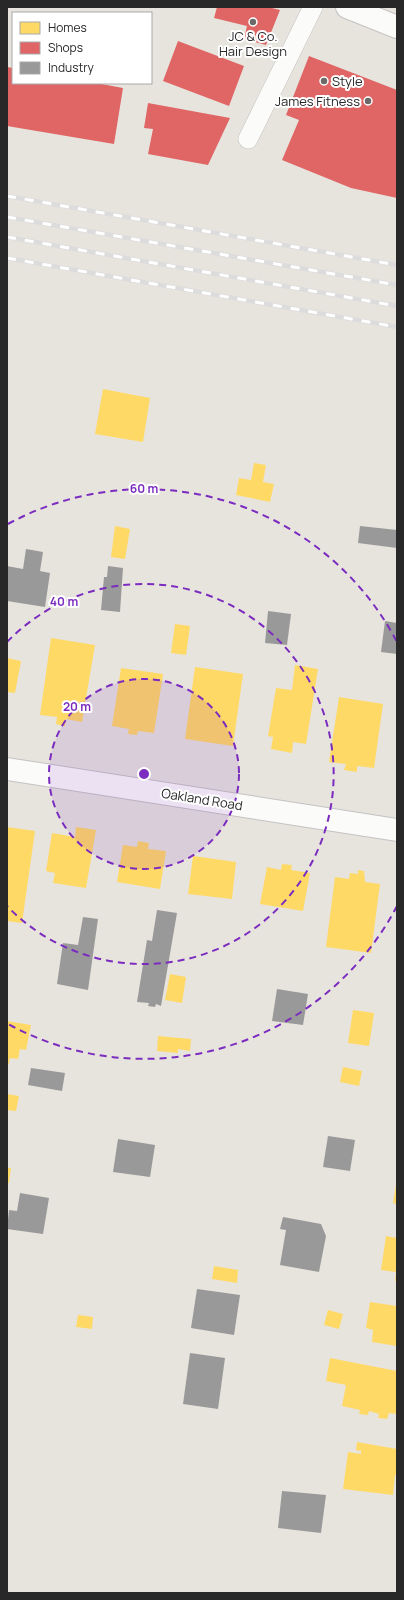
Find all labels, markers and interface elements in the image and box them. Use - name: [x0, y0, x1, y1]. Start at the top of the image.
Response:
- legend: [12, 12, 152, 84]
- marker: JC & Co. Hair Design: [248, 17, 258, 27]
- text: Homes: [48, 19, 87, 36]
- place label: JC & Co. Hair Design: [219, 27, 287, 60]
- text: Shops: [48, 39, 83, 56]
- text: Industry: [48, 59, 94, 76]
- place label: Style: [332, 72, 363, 90]
- marker: Style: [319, 76, 329, 86]
- place label: James Fitness: [275, 92, 360, 110]
- marker: James Fitness: [363, 96, 373, 106]
- text: 60 m: [130, 480, 158, 497]
- text: 40 m: [50, 593, 78, 610]
- text: 20 m: [63, 698, 91, 715]
- centre of rings: [137, 767, 151, 781]
- street label: Oakland Road: [160, 784, 244, 814]

